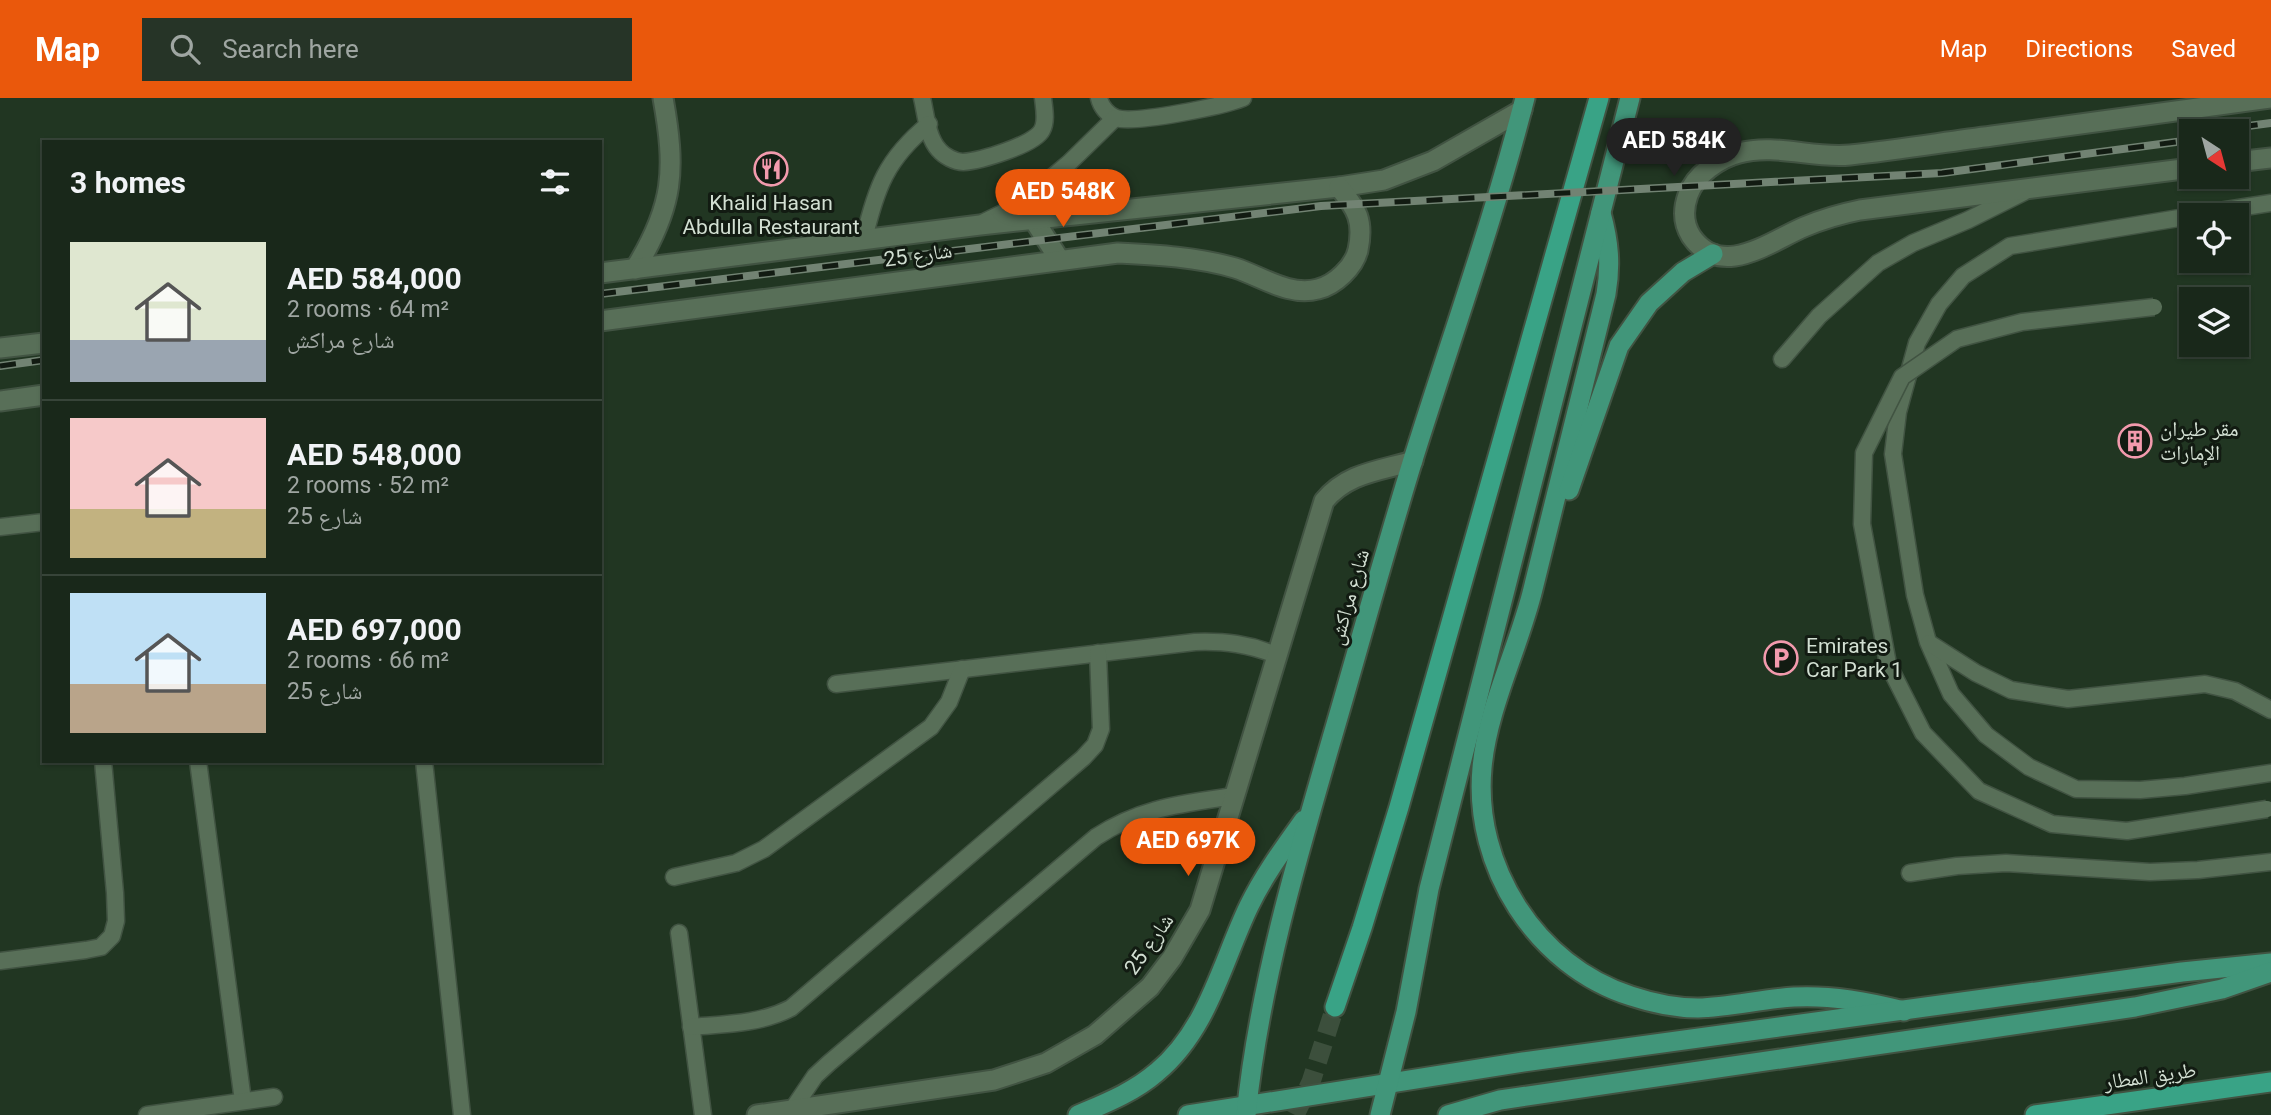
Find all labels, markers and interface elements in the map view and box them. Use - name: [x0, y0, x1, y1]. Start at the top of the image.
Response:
- search box: [142, 18, 632, 81]
- text: Map: [35, 30, 100, 69]
- icon: search: [166, 30, 204, 68]
- text: Search here: [222, 34, 359, 64]
- text: Map: [1940, 35, 1987, 63]
- text: Directions: [2025, 35, 2133, 63]
- text: Saved: [2171, 35, 2236, 63]
- pin: AED 584K: [1602, 118, 1746, 178]
- north arrow: [2179, 119, 2249, 189]
- map controls: [2179, 119, 2249, 357]
- text: AED 584K: [1622, 127, 1726, 154]
- restaurant icon: Khalid Hasan Abdulla Restaurant: [752, 150, 790, 188]
- icon: filters: [536, 163, 574, 201]
- text: 3 homes: [70, 165, 186, 200]
- pin: AED 548K: [991, 170, 1135, 229]
- text: AED 548K: [1011, 178, 1115, 205]
- place label: Khalid Hasan Abdulla Restaurant: [682, 191, 860, 239]
- button: locate: [2179, 203, 2249, 273]
- street label: شارع 25: [882, 238, 954, 273]
- text: AED 584,000: [287, 261, 462, 296]
- icon: home: [126, 270, 210, 354]
- button: layers: [2179, 287, 2249, 357]
- text: 2 rooms · 64 m²: [287, 296, 449, 323]
- text: شارع مراكش: [287, 327, 395, 354]
- place label: مقر طيران الإمارات: [2160, 417, 2239, 466]
- building icon: مقر طيران الإمارات: [2116, 422, 2154, 460]
- text: AED 548,000: [287, 437, 462, 472]
- icon: home: [126, 446, 210, 530]
- text: 2 rooms · 52 m²: [287, 472, 449, 499]
- text: شارع 25: [287, 503, 362, 530]
- street label: شارع مراكش: [1324, 546, 1375, 648]
- text: AED 697,000: [287, 612, 462, 647]
- icon: home: [126, 621, 210, 705]
- place label: Emirates Car Park 1: [1806, 634, 1903, 682]
- parking icon: Emirates Car Park 1: [1762, 639, 1800, 677]
- text: 2 rooms · 66 m²: [287, 647, 449, 674]
- text: شارع 25: [287, 678, 362, 705]
- pin: AED 697K: [1116, 818, 1260, 878]
- text: AED 697K: [1136, 827, 1240, 854]
- street label: شارع 25: [1119, 909, 1179, 980]
- street label: طريق المطار: [2101, 1058, 2198, 1095]

